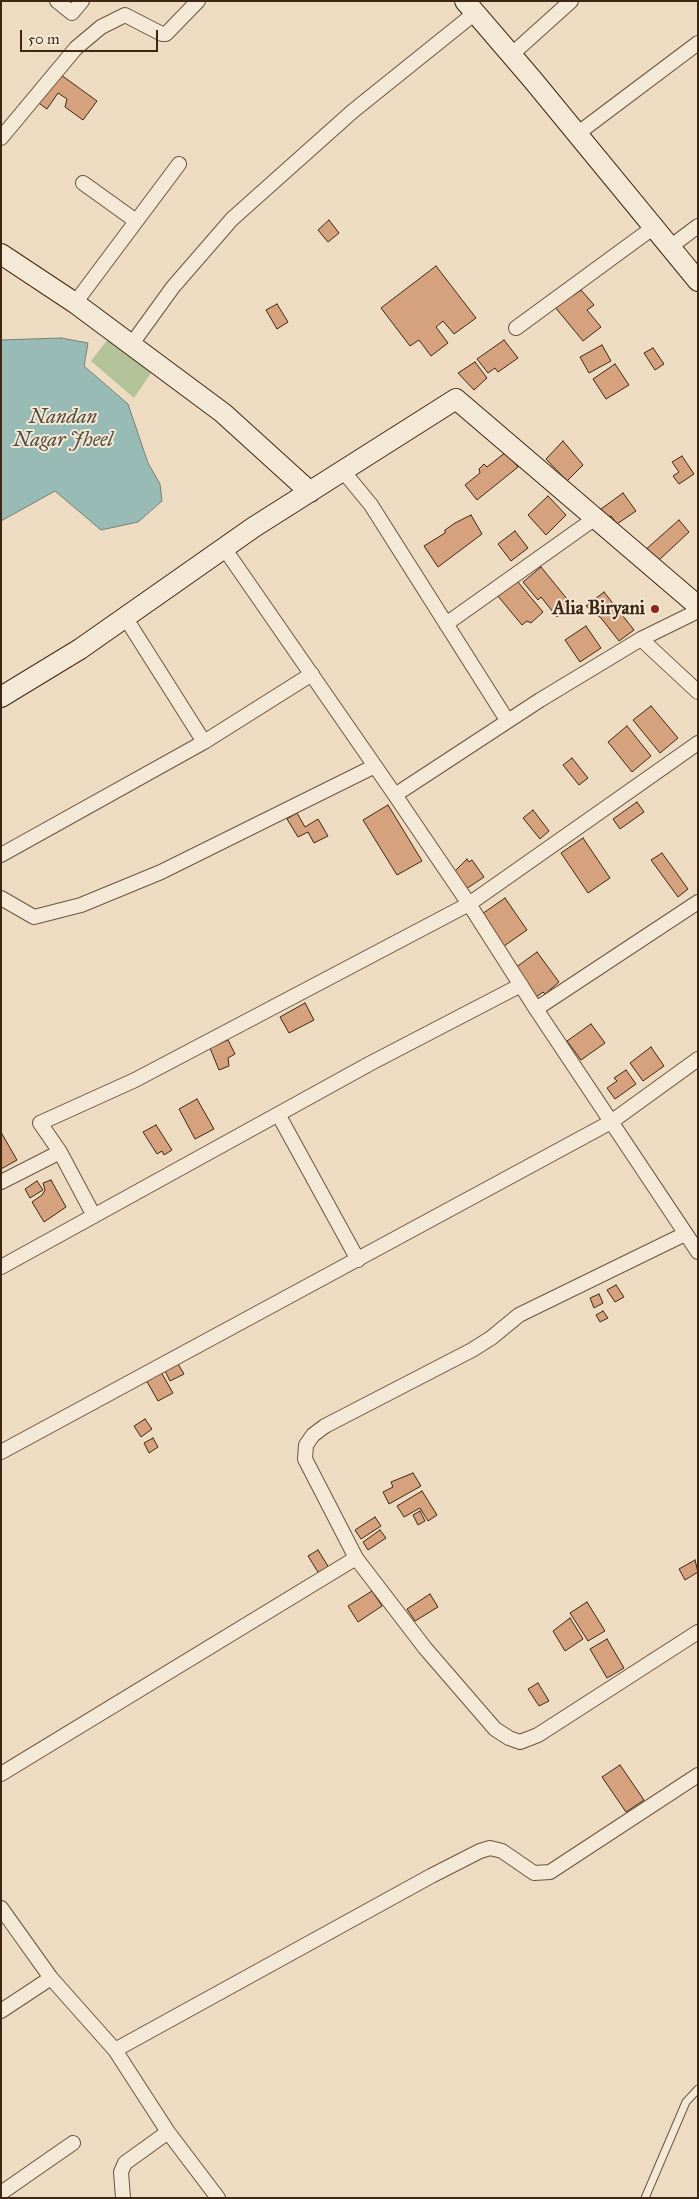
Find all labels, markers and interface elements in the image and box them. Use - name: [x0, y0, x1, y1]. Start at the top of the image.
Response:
- scale bar: [22, 20, 160, 52]
- text: 50 m: [28, 30, 60, 48]
- water label: Nandan Nagar Jheel: [13, 406, 113, 453]
- place label: Alia Biryani: [553, 598, 645, 620]
- marker: Alia Biryani: [649, 603, 661, 615]

